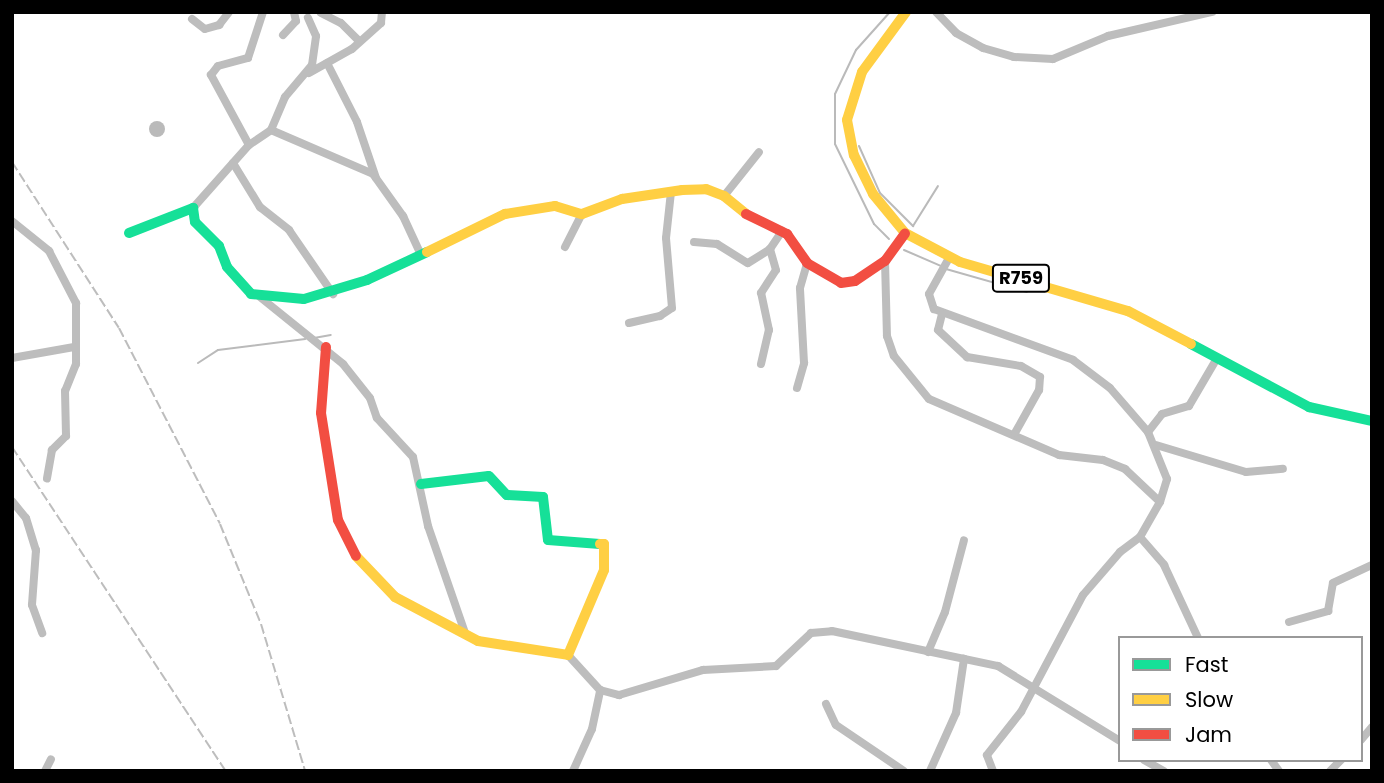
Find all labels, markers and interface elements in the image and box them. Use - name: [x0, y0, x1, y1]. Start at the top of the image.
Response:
- road number: R759: [991, 264, 1051, 292]
- legend: [1118, 636, 1363, 762]
- text: Fast: [1185, 650, 1228, 679]
- text: Slow: [1185, 685, 1233, 714]
- text: Jam: [1185, 720, 1232, 749]

